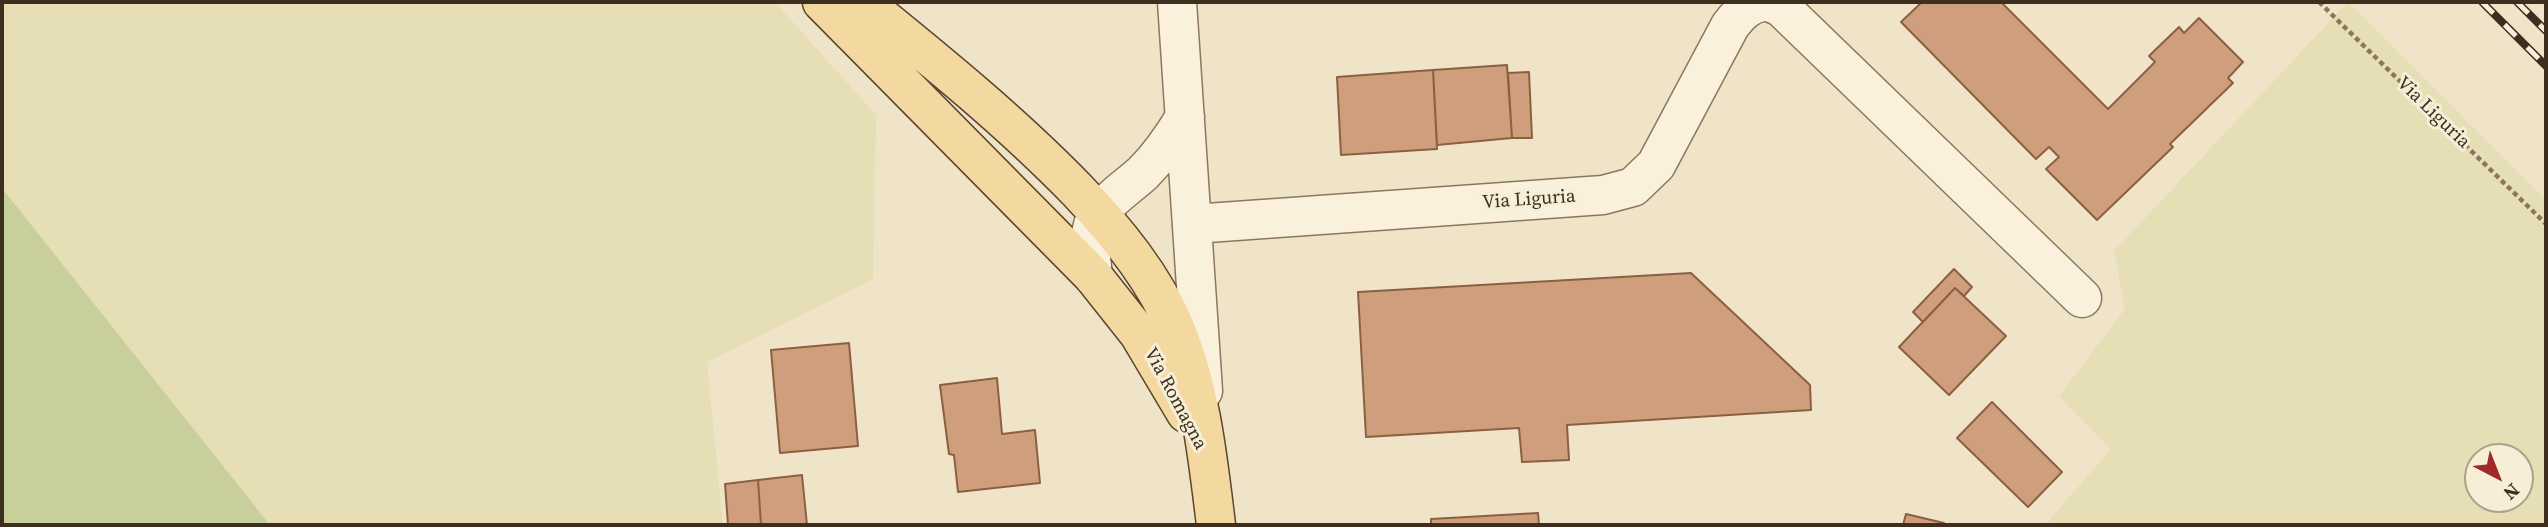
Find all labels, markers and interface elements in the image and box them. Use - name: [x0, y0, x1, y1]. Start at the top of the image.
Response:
- street label: Via Liguria: [2392, 72, 2474, 154]
- street label: Via Liguria: [1482, 185, 1576, 215]
- street label: Via Romagna: [1139, 344, 1211, 454]
- north arrow: [2464, 443, 2534, 513]
- text: N: [2498, 478, 2526, 506]

